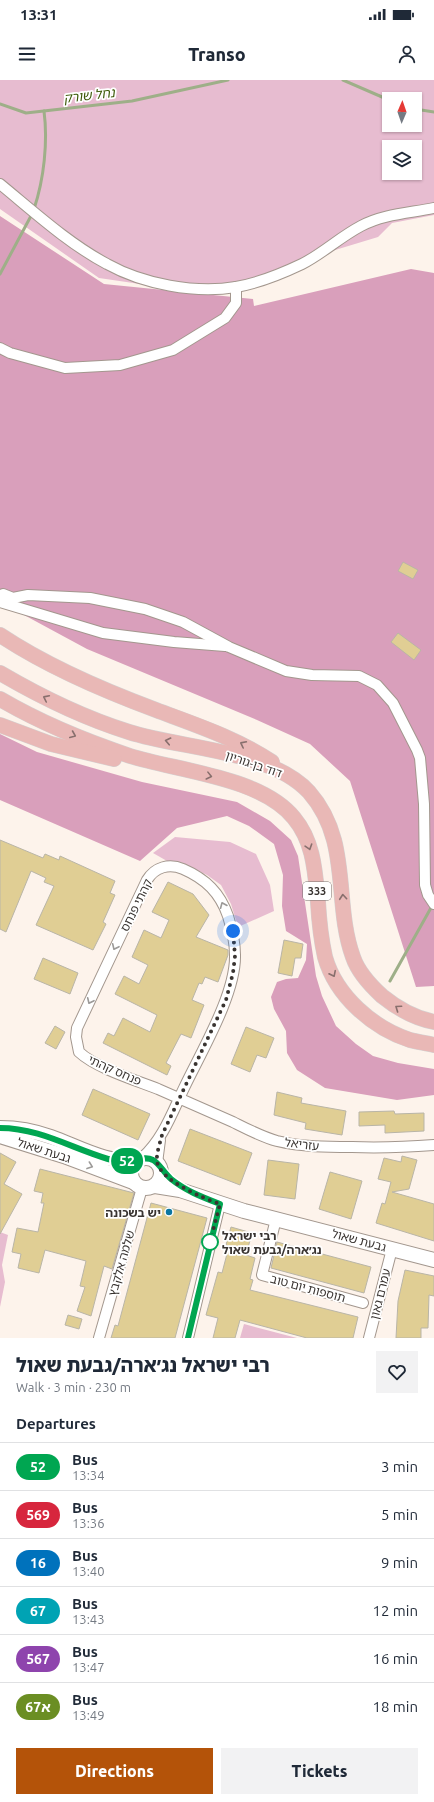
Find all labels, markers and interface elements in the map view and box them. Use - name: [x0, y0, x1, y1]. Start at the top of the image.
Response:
- text: 13:31: [20, 6, 58, 23]
- icon: menu: [16, 43, 38, 65]
- icon: person: [396, 43, 418, 65]
- text: Transo: [188, 44, 246, 64]
- water label: נחל שורק: [63, 85, 117, 106]
- north arrow: [382, 92, 422, 132]
- map controls: [382, 92, 422, 180]
- button: layers: [382, 140, 422, 180]
- one-way arrow: [43, 695, 50, 703]
- one-way arrow: [69, 730, 76, 738]
- one-way arrow: [165, 738, 171, 746]
- one-way arrow: [240, 742, 247, 749]
- street label: דוד בן-גוריון: [224, 748, 284, 780]
- one-way arrow: [206, 771, 212, 779]
- one-way arrow: [305, 843, 313, 850]
- street label: קהתי פנחס: [118, 876, 155, 933]
- road number: 333: [303, 882, 331, 900]
- one-way arrow: [339, 894, 348, 900]
- one-way arrow: [220, 902, 228, 909]
- your location: [223, 921, 243, 941]
- one-way arrow: [112, 942, 120, 950]
- one-way arrow: [328, 970, 336, 977]
- one-way arrow: [87, 997, 95, 1005]
- one-way arrow: [395, 1005, 402, 1013]
- street label: פנחס קהתי: [86, 1053, 144, 1087]
- street label: גבעת שאול: [16, 1135, 73, 1165]
- street label: עזריאל: [284, 1135, 320, 1153]
- line badge: 52: [109, 1148, 145, 1174]
- text: 52: [119, 1153, 135, 1169]
- one-way arrow: [87, 1161, 94, 1169]
- place label: יש בשכונה: [105, 1206, 161, 1219]
- marker: יש בשכונה: [164, 1207, 174, 1217]
- street label: גבעת שאול: [330, 1227, 388, 1254]
- street label: שלמה אלקבץ: [105, 1229, 137, 1297]
- place label: רבי ישראל נג׳ארה/גבעת שאול: [222, 1229, 322, 1256]
- marker: רבי ישראל נג׳ארה/גבעת שאול: [201, 1233, 219, 1251]
- street label: עמרם גאון: [367, 1267, 393, 1321]
- street label: תוספות יום טוב: [269, 1272, 347, 1304]
- button: heart: [376, 1351, 418, 1393]
- text: רבי ישראל נג׳ארה/גבעת שאול: [16, 1354, 270, 1376]
- text: Walk · 3 min · 230 m: [16, 1380, 131, 1394]
- text: Departures: [16, 1415, 96, 1432]
- text: Bus: [72, 1451, 98, 1468]
- text: 3 min: [381, 1458, 418, 1475]
- text: 52: [30, 1459, 46, 1475]
- text: 13:34: [72, 1468, 105, 1482]
- text: Bus: [72, 1499, 98, 1516]
- text: 5 min: [381, 1506, 418, 1523]
- text: 569: [26, 1507, 50, 1523]
- text: 13:36: [72, 1516, 105, 1530]
- text: Bus: [72, 1547, 98, 1564]
- text: 9 min: [381, 1554, 418, 1571]
- text: 16: [30, 1555, 46, 1571]
- text: 13:40: [72, 1564, 105, 1578]
- text: Bus: [72, 1595, 98, 1612]
- text: 12 min: [372, 1602, 418, 1619]
- text: 67: [30, 1603, 46, 1619]
- text: 13:43: [72, 1612, 105, 1626]
- text: Bus: [72, 1643, 98, 1660]
- text: 16 min: [372, 1650, 418, 1667]
- text: 567: [26, 1651, 50, 1667]
- text: 13:47: [72, 1660, 105, 1674]
- text: Bus: [72, 1691, 98, 1708]
- text: 18 min: [372, 1698, 418, 1715]
- text: 67א: [25, 1699, 51, 1715]
- text: 13:49: [72, 1708, 105, 1722]
- button: Directions: [16, 1748, 213, 1794]
- button: Tickets: [221, 1748, 418, 1794]

